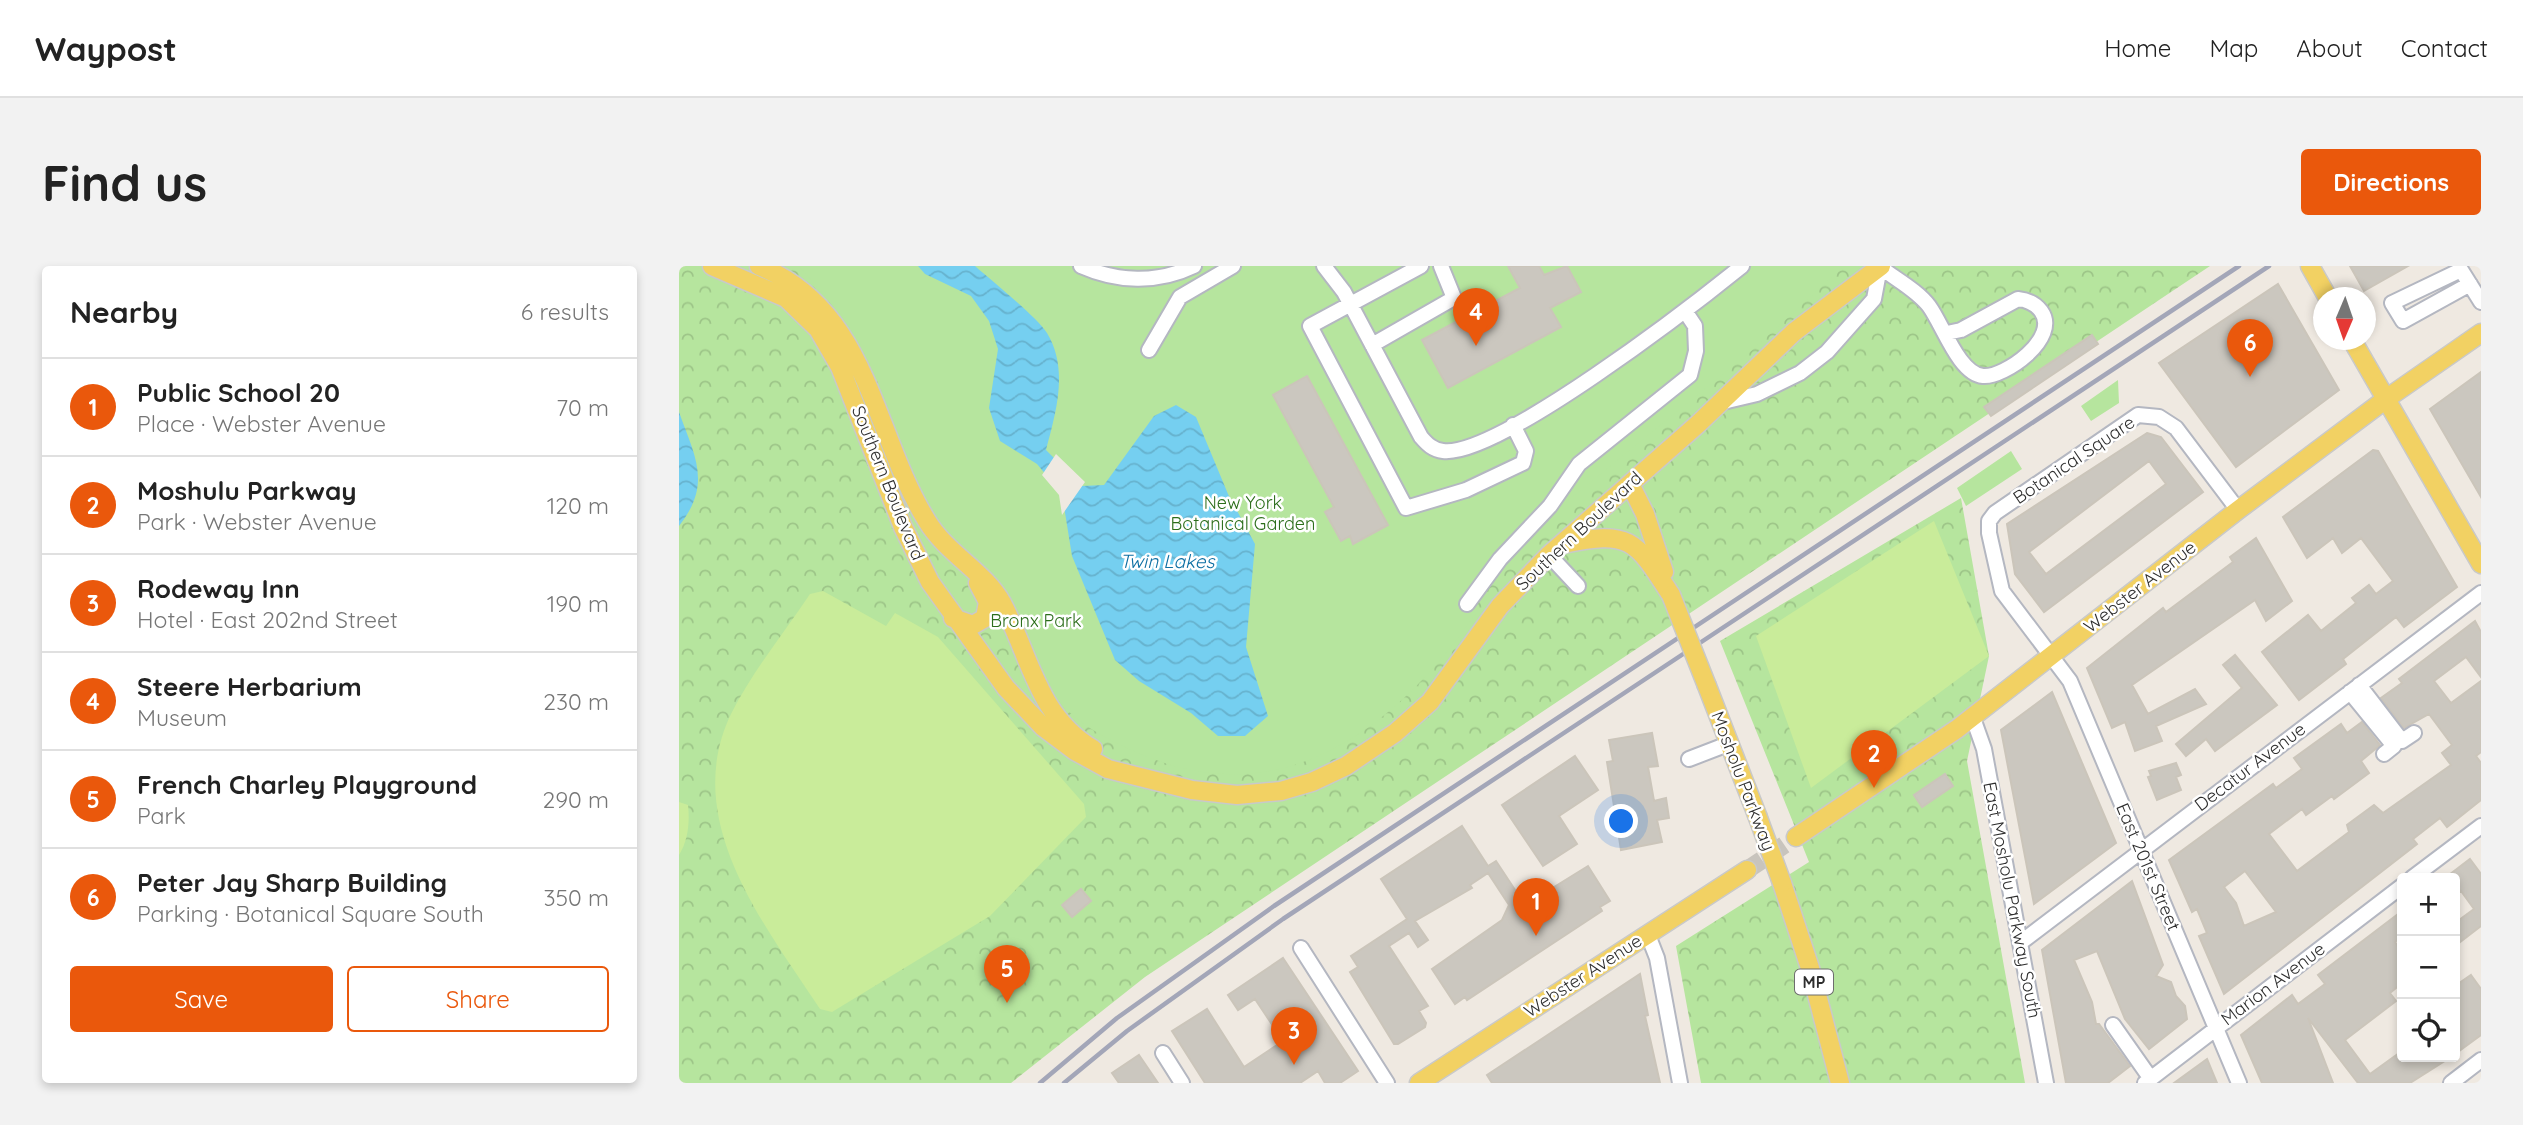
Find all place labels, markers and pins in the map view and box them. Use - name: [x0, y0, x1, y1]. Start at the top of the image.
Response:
- pin: 4: [1453, 288, 1499, 346]
- pin: 6: [2227, 319, 2273, 377]
- pin: 2: [1851, 730, 1897, 788]
- pin: 1: [1513, 878, 1559, 936]
- pin: 5: [984, 945, 1030, 1003]
- pin: 3: [1271, 1007, 1317, 1065]

